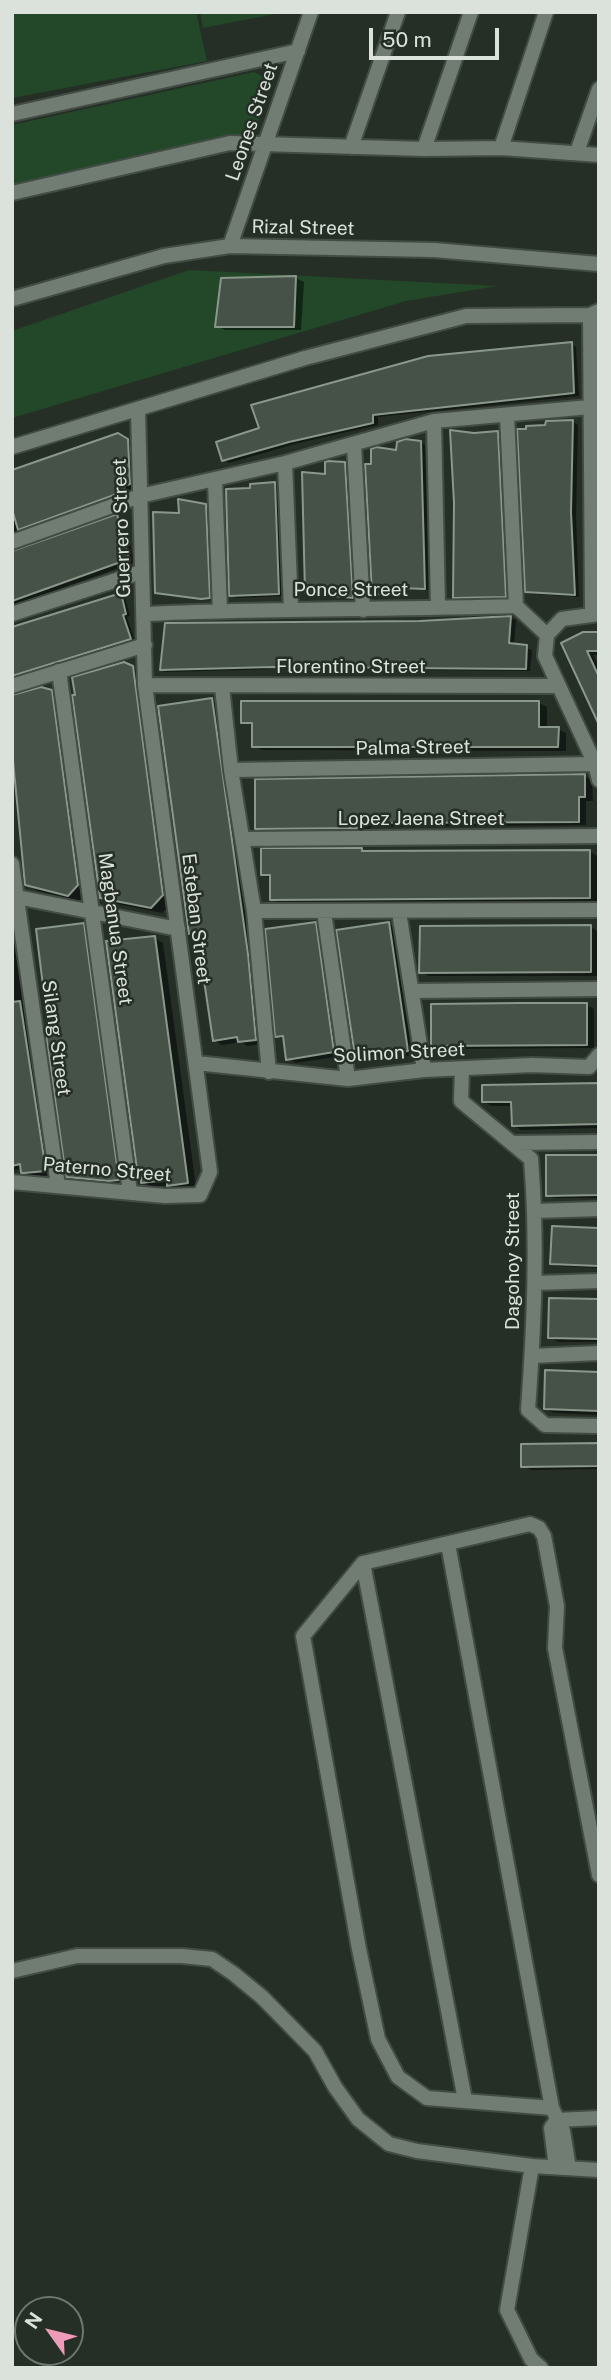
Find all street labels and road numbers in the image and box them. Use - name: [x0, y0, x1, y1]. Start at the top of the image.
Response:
- street label: Leones Street: [221, 60, 283, 184]
- street label: Rizal Street: [251, 216, 355, 240]
- street label: Guerrero Street: [108, 458, 136, 598]
- street label: Ponce Street: [294, 579, 408, 601]
- street label: Florentino Street: [276, 656, 426, 678]
- street label: Palma Street: [355, 736, 471, 760]
- street label: Lopez Jaena Street: [337, 808, 505, 830]
- street label: Magbanua Street: [93, 851, 137, 1007]
- street label: Esteban Street: [177, 852, 215, 986]
- street label: Silang Street: [37, 979, 75, 1097]
- street label: Solimon Street: [332, 1038, 466, 1068]
- street label: Paterno Street: [42, 1153, 172, 1187]
- street label: Dagohoy Street: [502, 1192, 524, 1330]

